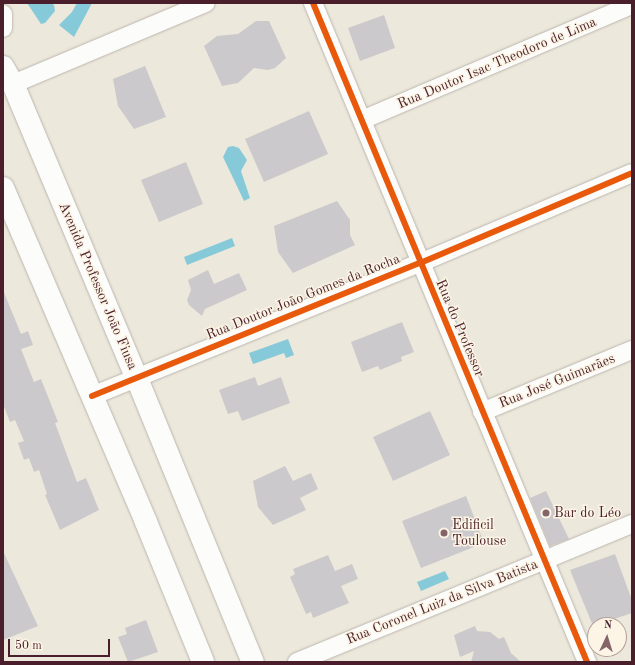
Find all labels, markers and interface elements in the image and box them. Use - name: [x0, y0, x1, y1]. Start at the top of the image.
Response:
- street label: Rua Doutor Isac Theodoro de Lima: [395, 13, 599, 113]
- street label: Avenida Professor João Fiusa: [55, 200, 141, 372]
- street label: Rua Doutor João Gomes da Rocha: [204, 250, 402, 344]
- street label: Rua do Professor: [432, 277, 488, 379]
- street label: Rua José Guimarães: [496, 350, 618, 412]
- place label: Bar do Léo: [554, 505, 621, 521]
- marker: Bar do Léo: [541, 508, 551, 518]
- place label: Edificil Toulouse: [452, 517, 506, 550]
- marker: Edificil Toulouse: [439, 528, 449, 538]
- street label: Rua Coronel Luiz da Silva Batista: [344, 556, 540, 648]
- north arrow: [587, 617, 627, 657]
- text: N: [603, 620, 612, 631]
- scale bar: [10, 631, 112, 657]
- text: 50 m: [15, 640, 42, 652]

